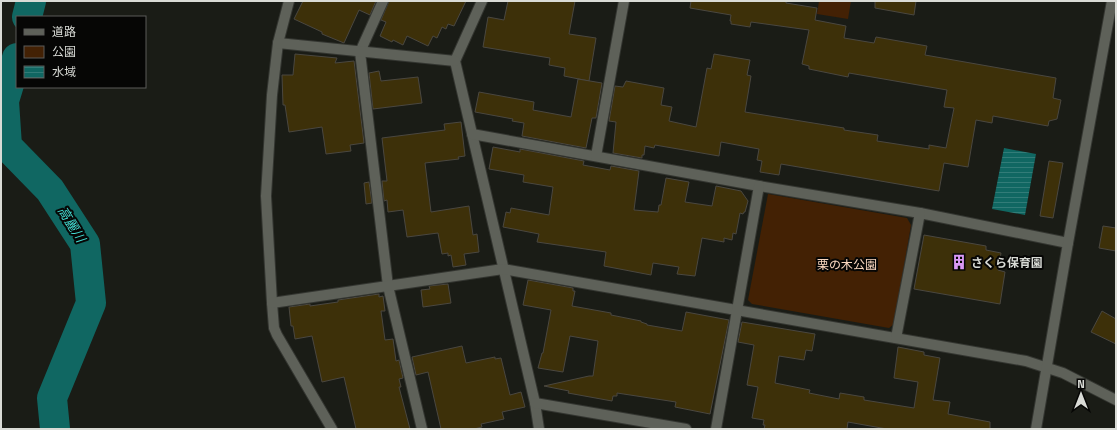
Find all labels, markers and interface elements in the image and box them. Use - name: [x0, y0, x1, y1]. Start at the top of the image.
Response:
- legend: [16, 16, 146, 88]
- text: 道路: [52, 22, 76, 41]
- text: 公園: [52, 42, 76, 61]
- text: 水域: [52, 62, 76, 81]
- water label: 高麗川: [53, 202, 92, 248]
- building icon: さくら保育園: [950, 253, 968, 271]
- place label: さくら保育園: [971, 253, 1043, 272]
- park label: 栗の木公園: [817, 255, 877, 274]
- north arrow: [1061, 374, 1101, 414]
- text: N: [1077, 376, 1085, 392]

